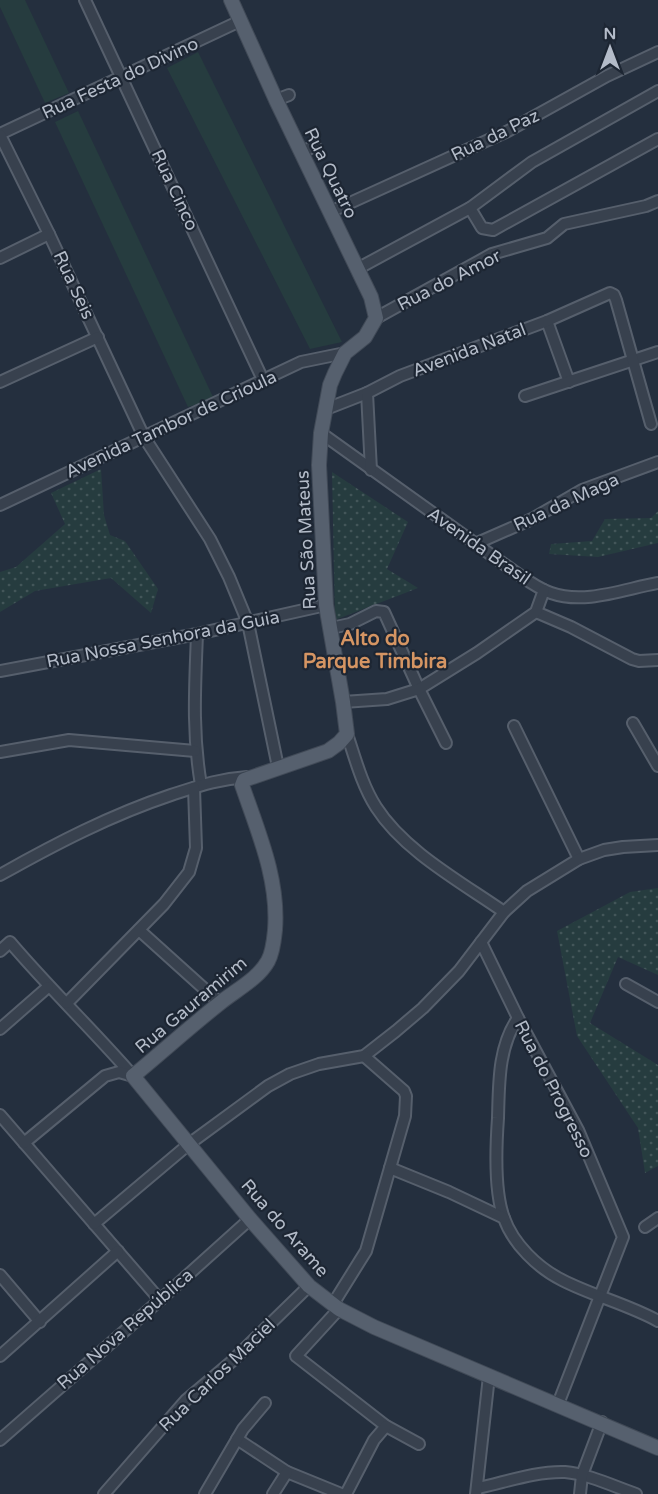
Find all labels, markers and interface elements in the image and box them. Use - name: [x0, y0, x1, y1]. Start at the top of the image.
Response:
- north arrow: [580, 18, 640, 78]
- text: N: [604, 24, 616, 44]
- street label: Rua Festa do Divino: [38, 32, 202, 124]
- street label: Rua da Paz: [447, 104, 543, 166]
- street label: Rua Quatro: [300, 124, 362, 222]
- street label: Rua Cinco: [147, 146, 203, 234]
- street label: Rua do Amor: [394, 244, 505, 316]
- street label: Rua Seis: [49, 247, 99, 323]
- street label: Avenida Natal: [409, 318, 529, 382]
- street label: Avenida Tambor de Crioula: [62, 365, 280, 483]
- street label: Rua da Maga: [510, 468, 622, 536]
- street label: Rua São Mateus: [291, 470, 321, 610]
- street label: Avenida Brasil: [423, 502, 535, 590]
- street label: Rua Nossa Senhora da Guia: [45, 606, 281, 672]
- district label: Alto do Parque Timbira: [303, 627, 447, 674]
- street label: Rua Gauramirim: [131, 952, 251, 1058]
- street label: Rua do Progresso: [510, 1017, 598, 1162]
- street label: Rua do Arame: [236, 1175, 334, 1281]
- street label: Rua Nova República: [52, 1264, 198, 1394]
- street label: Rua Carlos Maciel: [154, 1314, 280, 1436]

